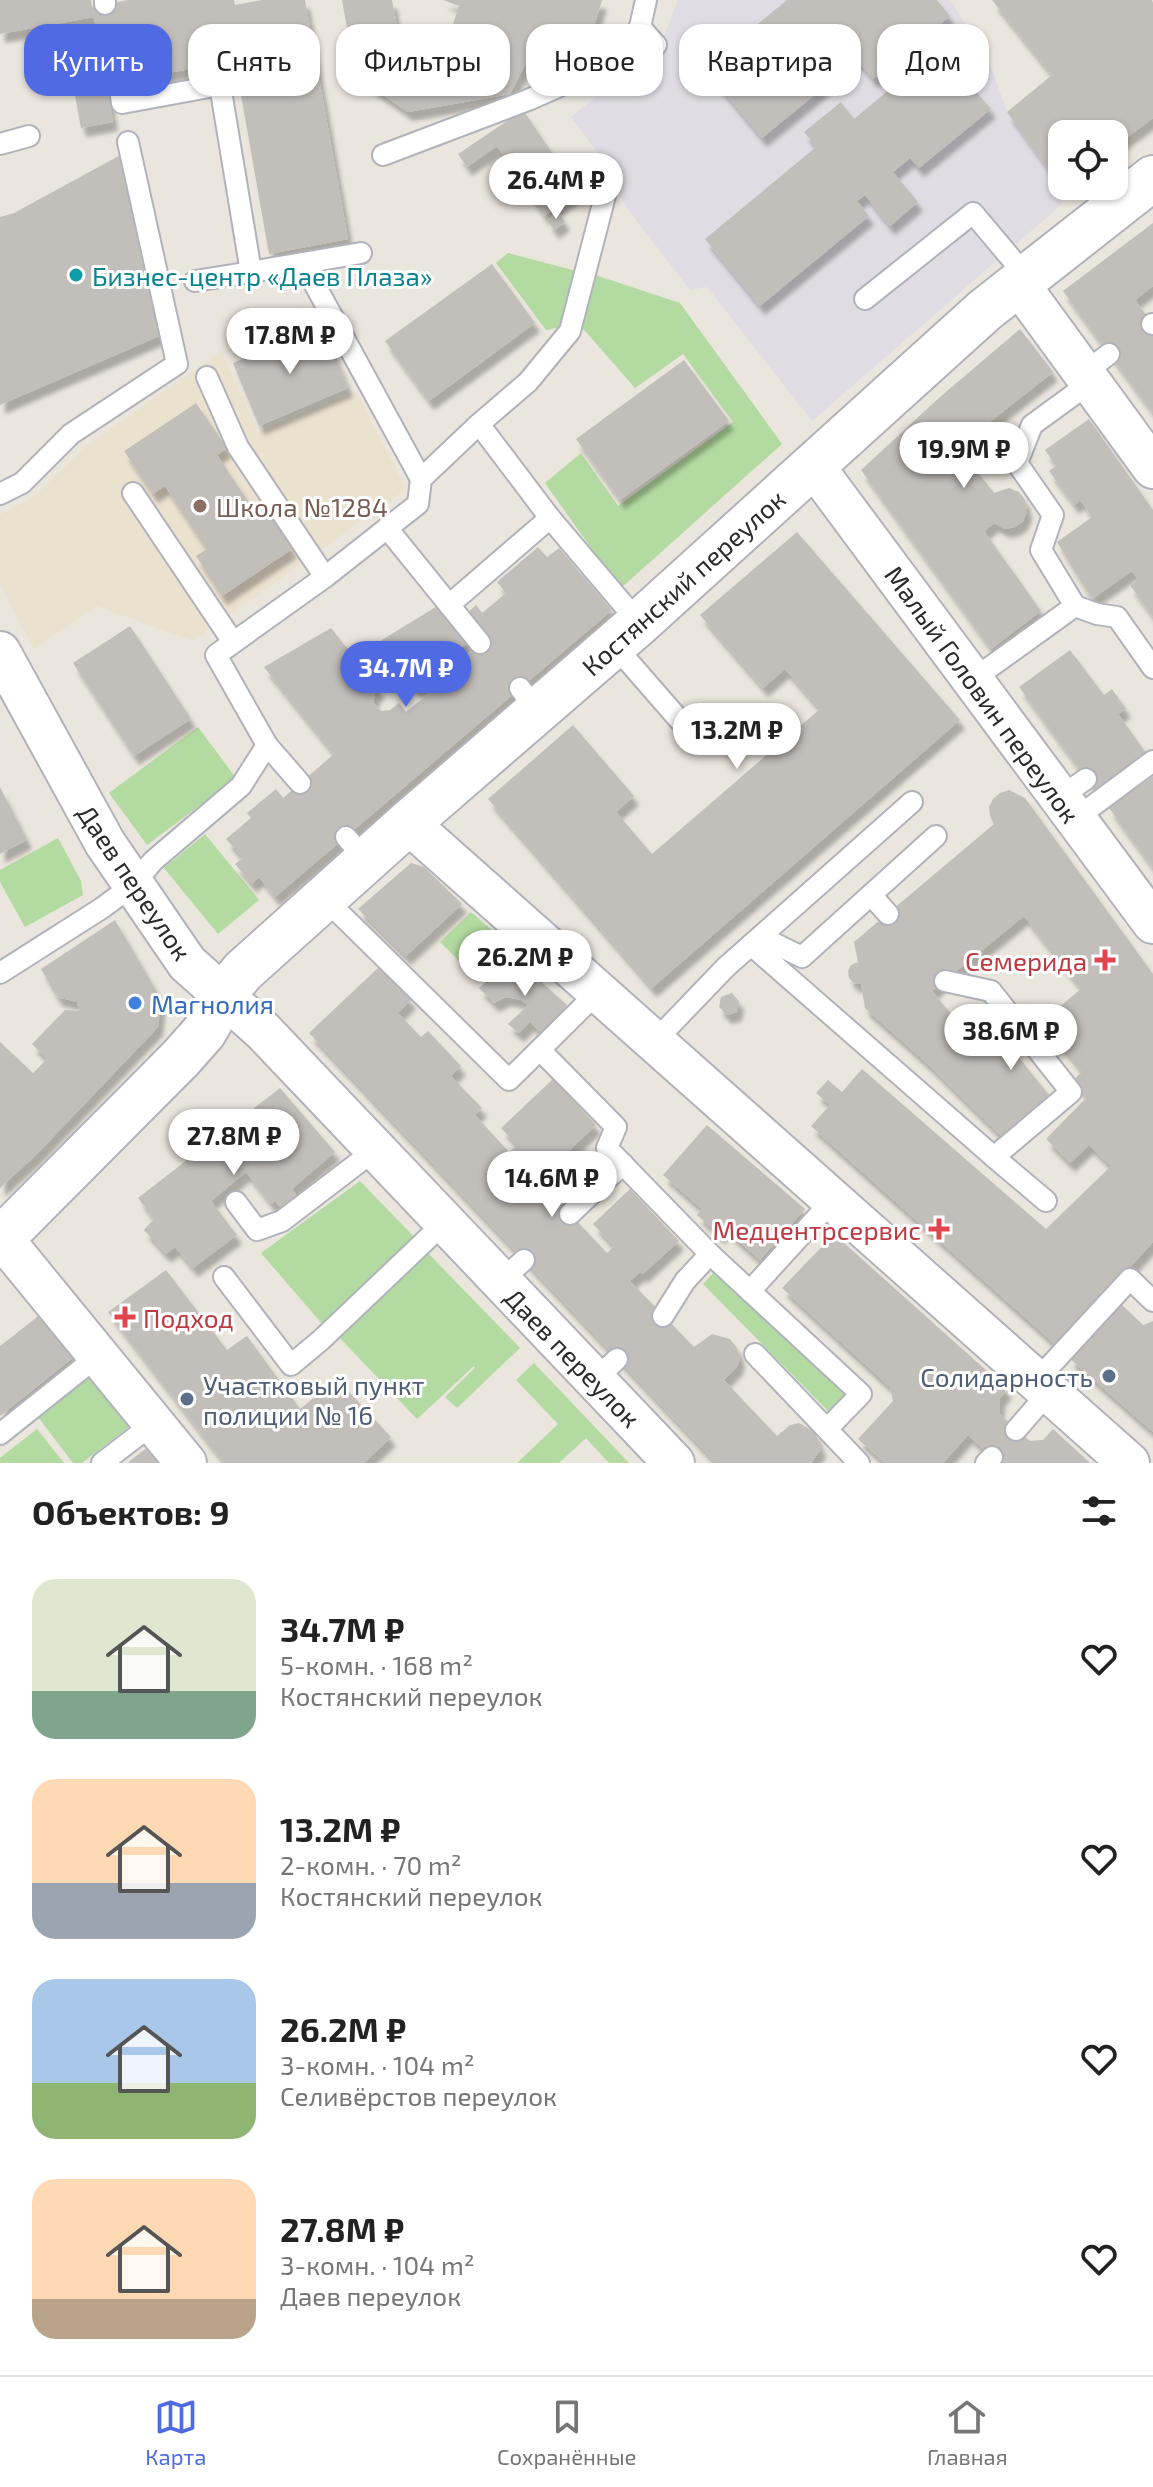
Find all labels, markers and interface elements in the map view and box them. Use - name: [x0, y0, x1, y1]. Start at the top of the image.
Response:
- chip: Купить: [24, 24, 172, 96]
- chip: Снять: [188, 24, 320, 96]
- chip: Фильтры: [336, 24, 510, 96]
- chip: Новое: [526, 24, 663, 96]
- chip: Квартира: [679, 24, 861, 96]
- chip: Дом: [877, 24, 989, 96]
- map controls: [1048, 120, 1128, 200]
- button: locate: [1048, 120, 1128, 200]
- pin: 26.4M ₽: [482, 153, 630, 221]
- text: 26.4M ₽: [507, 163, 605, 194]
- place label: Бизнес-центр «Даев Плаза»: [92, 260, 432, 291]
- marker: Бизнес-центр «Даев Плаза»: [67, 266, 85, 284]
- pin: 17.8M ₽: [216, 308, 364, 376]
- text: 17.8M ₽: [244, 318, 336, 349]
- pin: 19.9M ₽: [890, 422, 1038, 490]
- text: 19.9M ₽: [917, 432, 1011, 463]
- street label: Костянский переулок: [575, 483, 792, 682]
- place label: Школа №1284: [216, 491, 388, 522]
- marker: Школа №1284: [191, 497, 209, 515]
- street label: Малый Головин переулок: [879, 559, 1087, 829]
- pin: 34.7M ₽: [332, 641, 480, 709]
- text: 34.7M ₽: [358, 651, 454, 682]
- pin: 13.2M ₽: [663, 703, 811, 771]
- text: 13.2M ₽: [691, 713, 783, 744]
- street label: Даев переулок: [71, 798, 199, 966]
- pin: 26.2M ₽: [451, 930, 599, 998]
- text: 26.2M ₽: [477, 940, 573, 971]
- place label: Семерида: [965, 945, 1087, 976]
- marker: Семерида: [1094, 949, 1116, 971]
- place label: Магнолия: [151, 988, 274, 1019]
- marker: Магнолия: [126, 994, 144, 1012]
- pin: 38.6M ₽: [937, 1004, 1085, 1072]
- text: 38.6M ₽: [962, 1014, 1060, 1045]
- pin: 27.8M ₽: [160, 1109, 308, 1177]
- text: 27.8M ₽: [186, 1119, 282, 1150]
- pin: 14.6M ₽: [478, 1151, 626, 1219]
- text: 14.6M ₽: [505, 1161, 599, 1192]
- place label: Медцентрсервис: [712, 1214, 921, 1245]
- marker: Медцентрсервис: [928, 1218, 950, 1240]
- street label: Даев переулок: [498, 1281, 647, 1434]
- place label: Подход: [143, 1302, 233, 1333]
- marker: Подход: [114, 1306, 136, 1328]
- place label: Солидарность: [920, 1361, 1093, 1392]
- marker: Солидарность: [1100, 1367, 1118, 1385]
- place label: Участковый пункт полиции № 16: [203, 1369, 425, 1430]
- marker: Участковый пункт полиции № 16: [178, 1390, 196, 1408]
- icon: filters: [1077, 1489, 1121, 1533]
- text: Объектов: 9: [32, 1491, 230, 1532]
- text: 34.7M ₽: [280, 1608, 405, 1649]
- icon: home: [96, 1611, 192, 1707]
- icon: heart: [1077, 1637, 1121, 1681]
- text: 5-комн. · 168 m²: [280, 1649, 473, 1680]
- text: Костянский переулок: [280, 1680, 543, 1711]
- text: 13.2M ₽: [280, 1808, 401, 1849]
- icon: home: [96, 1811, 192, 1907]
- icon: heart: [1077, 1837, 1121, 1881]
- text: 2-комн. · 70 m²: [280, 1849, 462, 1880]
- text: Костянский переулок: [280, 1880, 543, 1911]
- text: 26.2M ₽: [280, 2008, 406, 2049]
- icon: home: [96, 2011, 192, 2107]
- icon: heart: [1077, 2037, 1121, 2081]
- text: 3-комн. · 104 m²: [280, 2049, 474, 2080]
- text: Селивёрстов переулок: [280, 2080, 557, 2111]
- text: 27.8M ₽: [280, 2208, 404, 2249]
- icon: home: [96, 2211, 192, 2307]
- icon: heart: [1077, 2237, 1121, 2281]
- text: 3-комн. · 104 m²: [280, 2249, 474, 2280]
- text: Даев переулок: [280, 2280, 461, 2311]
- tab: Карта: [145, 2395, 206, 2469]
- tab: Сохранённые: [497, 2395, 636, 2469]
- tab: Главная: [927, 2395, 1008, 2469]

